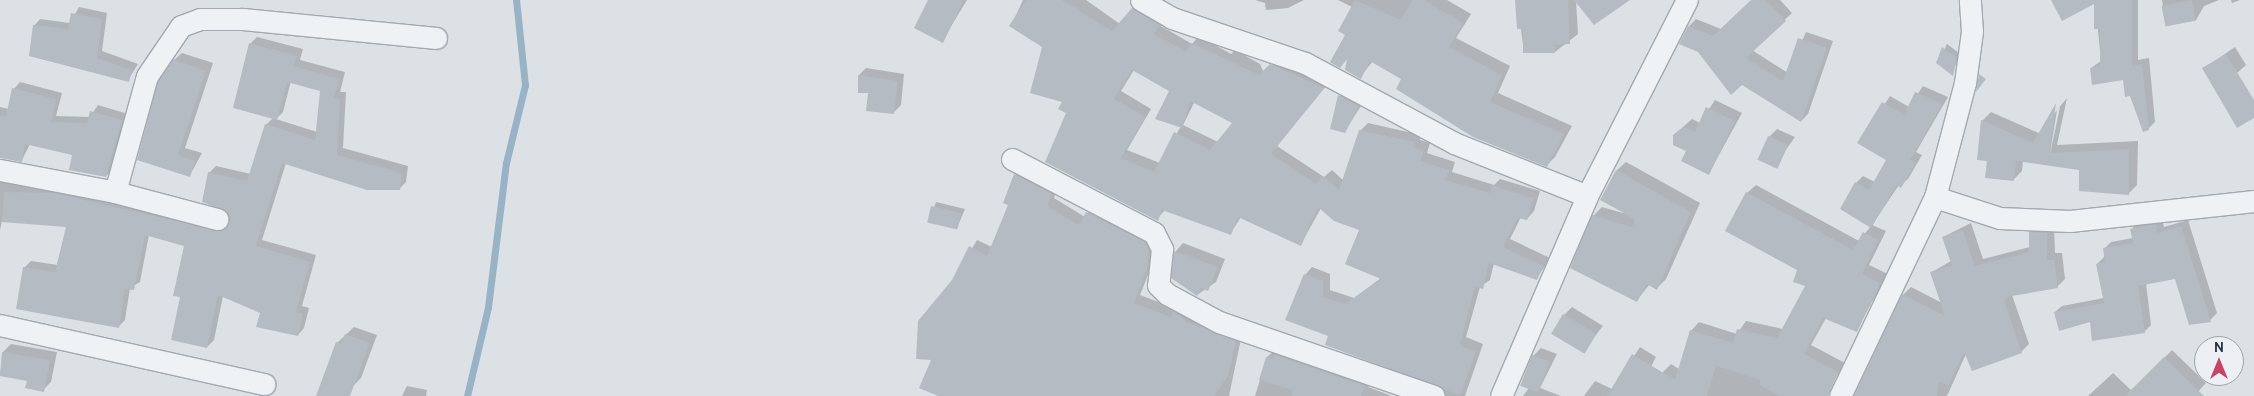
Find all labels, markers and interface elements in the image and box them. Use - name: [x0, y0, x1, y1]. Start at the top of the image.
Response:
- north arrow: [2194, 336, 2244, 386]
- text: N: [2214, 338, 2224, 356]

